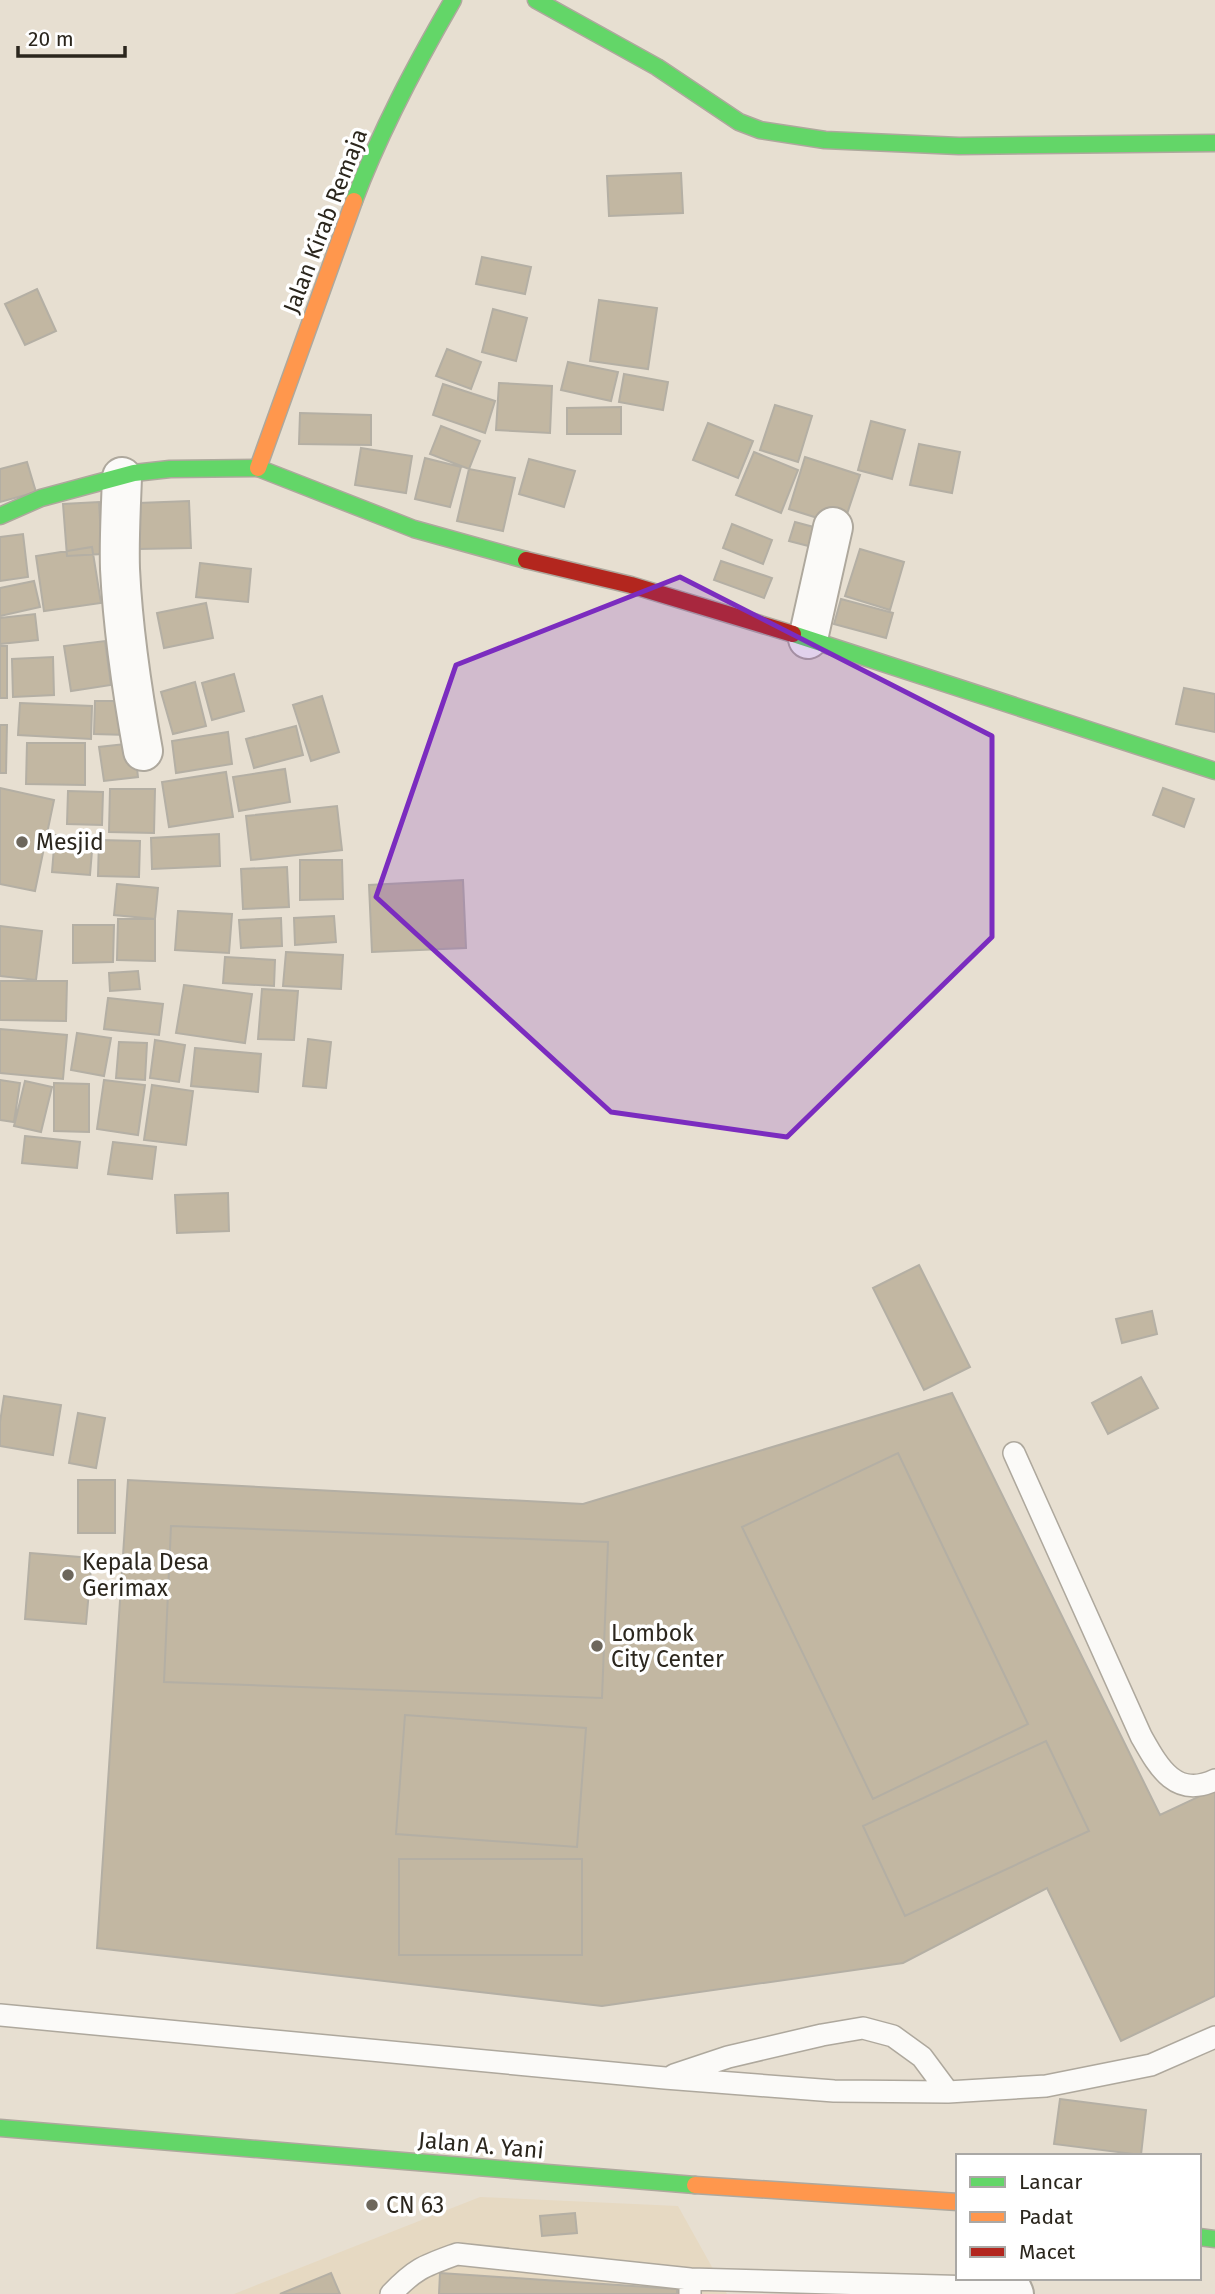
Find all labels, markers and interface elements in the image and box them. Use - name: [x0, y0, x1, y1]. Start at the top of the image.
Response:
- scale bar: [18, 14, 124, 58]
- text: 20 m: [28, 26, 74, 52]
- street label: Jalan Kirab Remaja: [277, 125, 373, 317]
- place label: Mesjid: [36, 828, 104, 856]
- marker: Mesjid: [14, 834, 30, 850]
- place label: Kepala Desa Gerimax: [82, 1548, 209, 1602]
- marker: Kepala Desa Gerimax: [60, 1567, 76, 1583]
- place label: Lombok City Center: [611, 1619, 724, 1673]
- marker: Lombok City Center: [589, 1638, 605, 1654]
- street label: Jalan A. Yani: [417, 2126, 545, 2164]
- legend: [956, 2154, 1201, 2280]
- text: Lancar: [1019, 2169, 1082, 2195]
- place label: CN 63: [386, 2191, 444, 2219]
- marker: CN 63: [364, 2197, 380, 2213]
- text: Padat: [1019, 2204, 1073, 2230]
- text: Macet: [1019, 2239, 1076, 2265]

